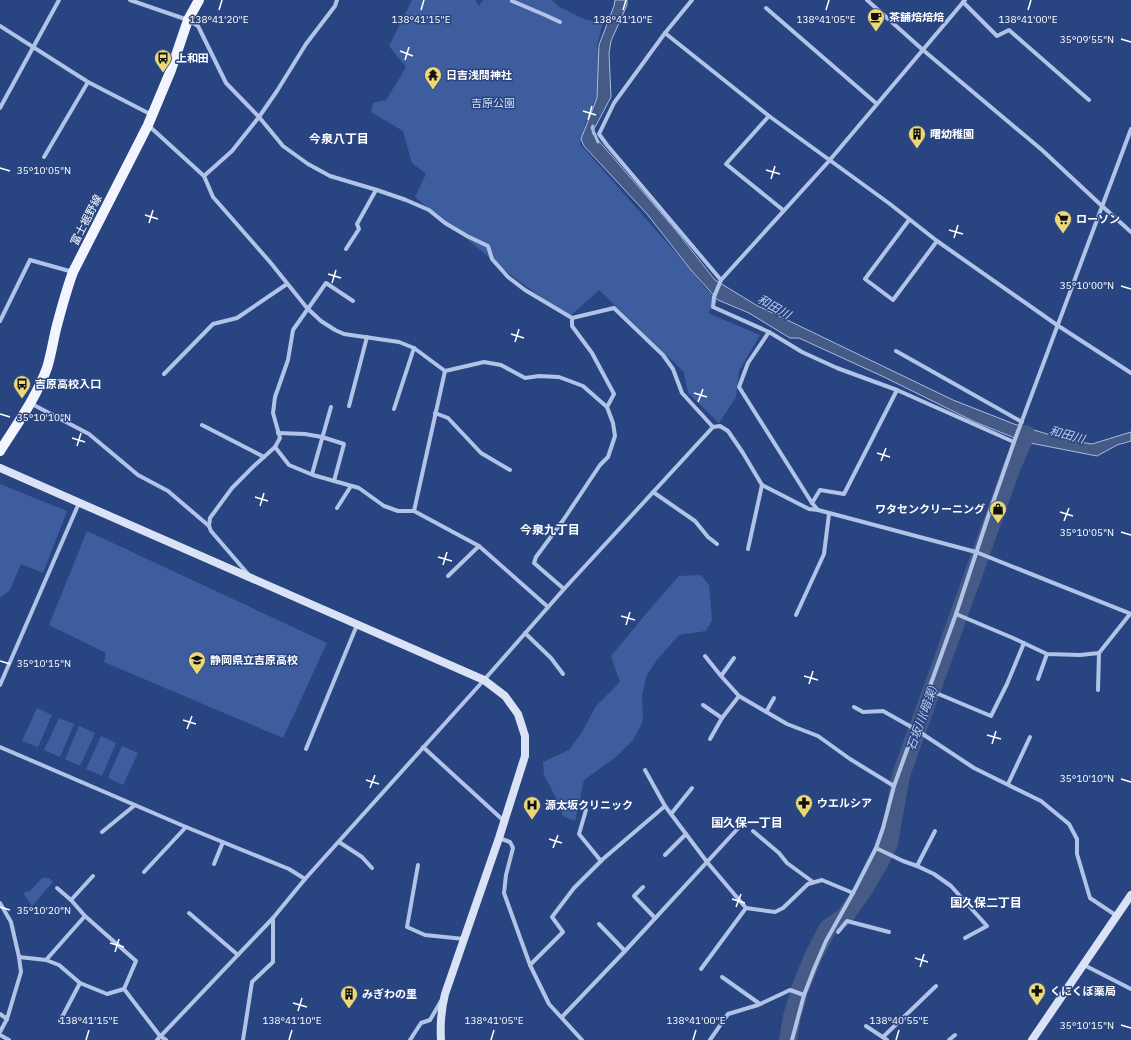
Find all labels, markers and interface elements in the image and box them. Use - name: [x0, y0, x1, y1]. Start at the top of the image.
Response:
- cafe icon: 茶舗焙焙焙: [866, 7, 886, 32]
- place label: 茶舗焙焙焙: [889, 10, 944, 24]
- text: 138°41'20"E: [189, 13, 249, 26]
- text: 138°41'15"E: [391, 13, 451, 26]
- text: 138°41'10"E: [593, 13, 653, 26]
- text: 138°41'05"E: [796, 13, 856, 26]
- text: 138°41'00"E: [998, 13, 1058, 26]
- text: 35°09'55"N: [1060, 33, 1114, 46]
- bus stop icon: 上和田: [153, 48, 173, 73]
- place label: 上和田: [176, 51, 209, 65]
- temple icon: 日吉浅間神社: [423, 65, 443, 90]
- place label: 日吉浅間神社: [446, 68, 512, 82]
- park label: 吉原公園: [471, 96, 515, 110]
- building icon: 曙幼稚園: [907, 124, 927, 149]
- place label: 曙幼稚園: [930, 127, 974, 141]
- district label: 今泉八丁目: [309, 131, 369, 146]
- text: 35°10'05"N: [17, 164, 71, 177]
- street label: 富士裾野線: [67, 192, 105, 248]
- supermarket icon: ローソン: [1053, 209, 1073, 234]
- place label: ローソン: [1076, 212, 1120, 226]
- text: 35°10'00"N: [1060, 279, 1114, 292]
- water label: 和田川: [755, 291, 795, 323]
- bus stop icon: 吉原高校入口: [12, 374, 32, 399]
- place label: 吉原高校入口: [35, 377, 101, 391]
- text: 35°10'10"N: [17, 411, 71, 424]
- water label: 和田川: [1048, 423, 1088, 447]
- shop icon: ワタセンクリーニング: [988, 499, 1008, 524]
- place label: ワタセンクリーニング: [875, 502, 985, 516]
- district label: 今泉九丁目: [520, 522, 580, 537]
- text: 35°10'05"N: [1060, 526, 1114, 539]
- school or university icon: 静岡県立吉原高校: [187, 650, 207, 675]
- place label: 静岡県立吉原高校: [210, 653, 298, 667]
- text: 35°10'15"N: [17, 657, 71, 670]
- water label: 石坂川(暗渠): [903, 683, 940, 752]
- text: 35°10'10"N: [1060, 772, 1114, 785]
- pharmacy icon: ウエルシア: [794, 793, 814, 818]
- hospital icon: 源太坂クリニック: [522, 795, 542, 820]
- place label: ウエルシア: [817, 796, 872, 810]
- place label: 源太坂クリニック: [545, 798, 633, 812]
- district label: 国久保一丁目: [711, 815, 783, 830]
- district label: 国久保二丁目: [950, 895, 1022, 910]
- text: 35°10'20"N: [17, 904, 71, 917]
- pharmacy icon: くにくぼ薬局: [1027, 981, 1047, 1006]
- building icon: みぎわの里: [339, 984, 359, 1009]
- place label: くにくぼ薬局: [1050, 984, 1116, 998]
- place label: みぎわの里: [362, 987, 417, 1001]
- text: 138°41'15"E: [59, 1014, 119, 1027]
- text: 138°41'10"E: [262, 1014, 322, 1027]
- text: 138°41'05"E: [464, 1014, 524, 1027]
- text: 138°41'00"E: [666, 1014, 726, 1027]
- text: 138°40'55"E: [869, 1014, 929, 1027]
- text: 35°10'15"N: [1060, 1019, 1114, 1032]

